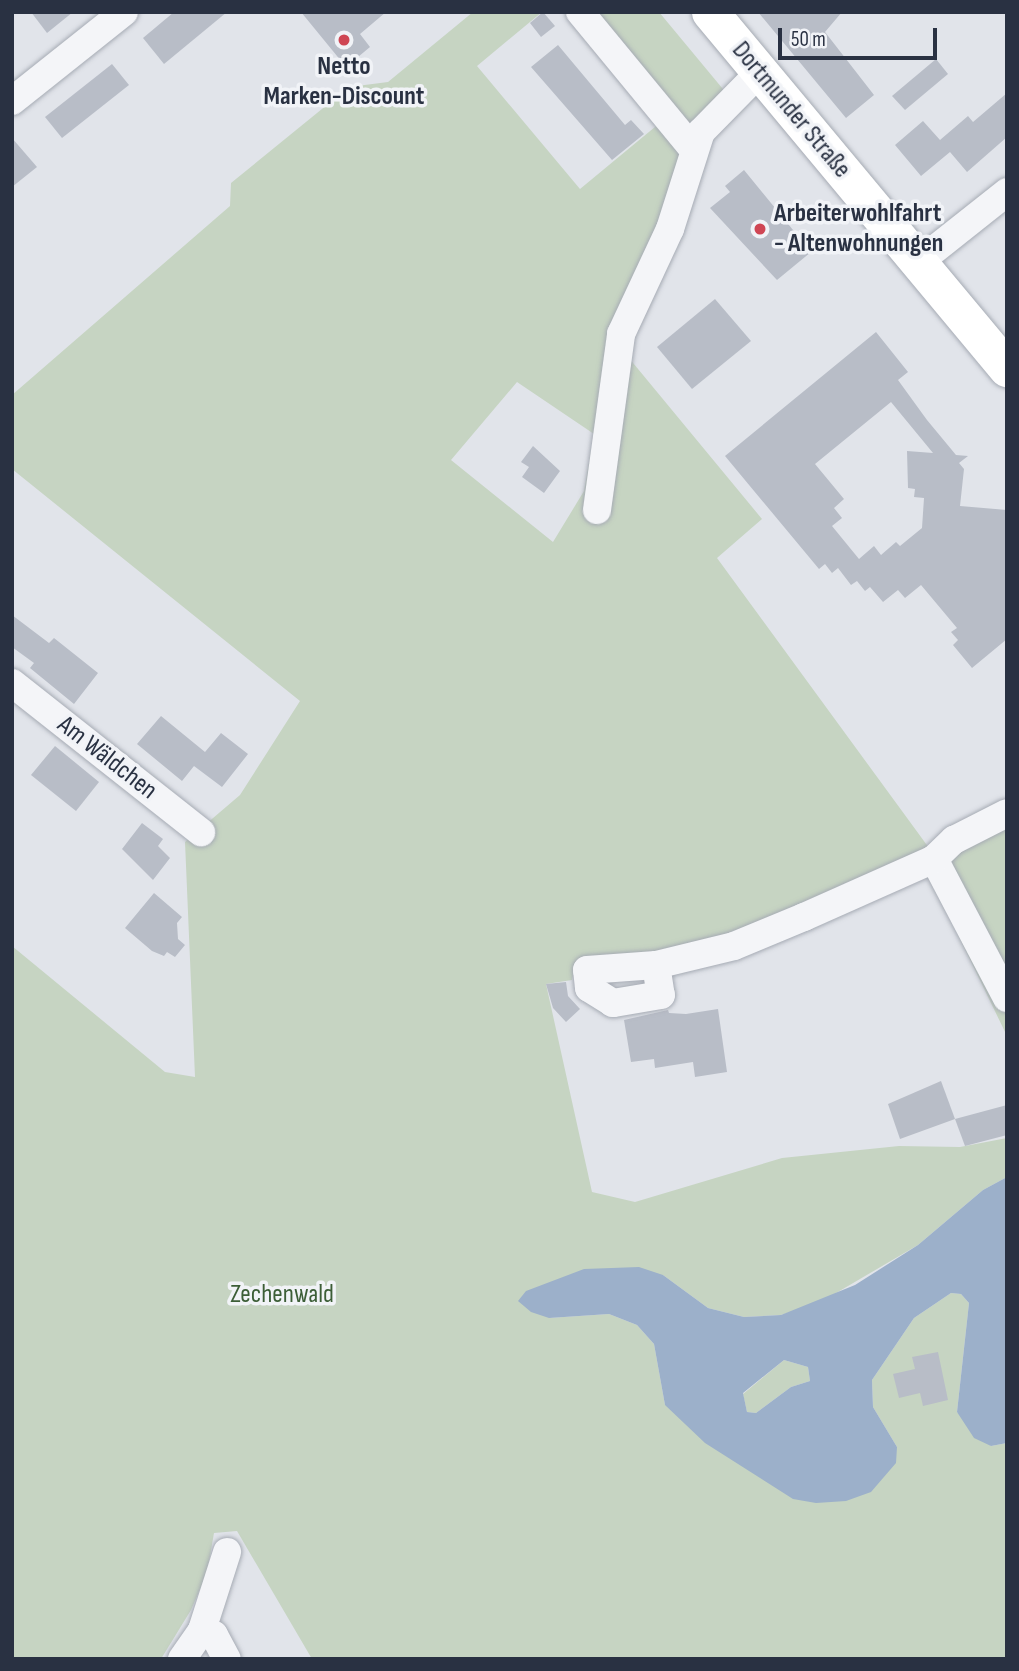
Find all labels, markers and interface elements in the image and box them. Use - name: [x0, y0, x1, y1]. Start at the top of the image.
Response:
- scale bar: [781, 14, 940, 58]
- text: 50 m: [791, 27, 826, 52]
- marker: Netto Marken-Discount: [336, 32, 352, 48]
- street label: Dortmunder Straße: [725, 35, 857, 185]
- place label: Netto Marken-Discount: [264, 51, 424, 112]
- place label: Arbeiterwohlfahrt - Altenwohnungen: [774, 198, 943, 260]
- marker: Arbeiterwohlfahrt - Altenwohnungen: [752, 221, 768, 237]
- street label: Am Wäldchen: [51, 710, 163, 806]
- park label: Zechenwald: [230, 1279, 334, 1311]

